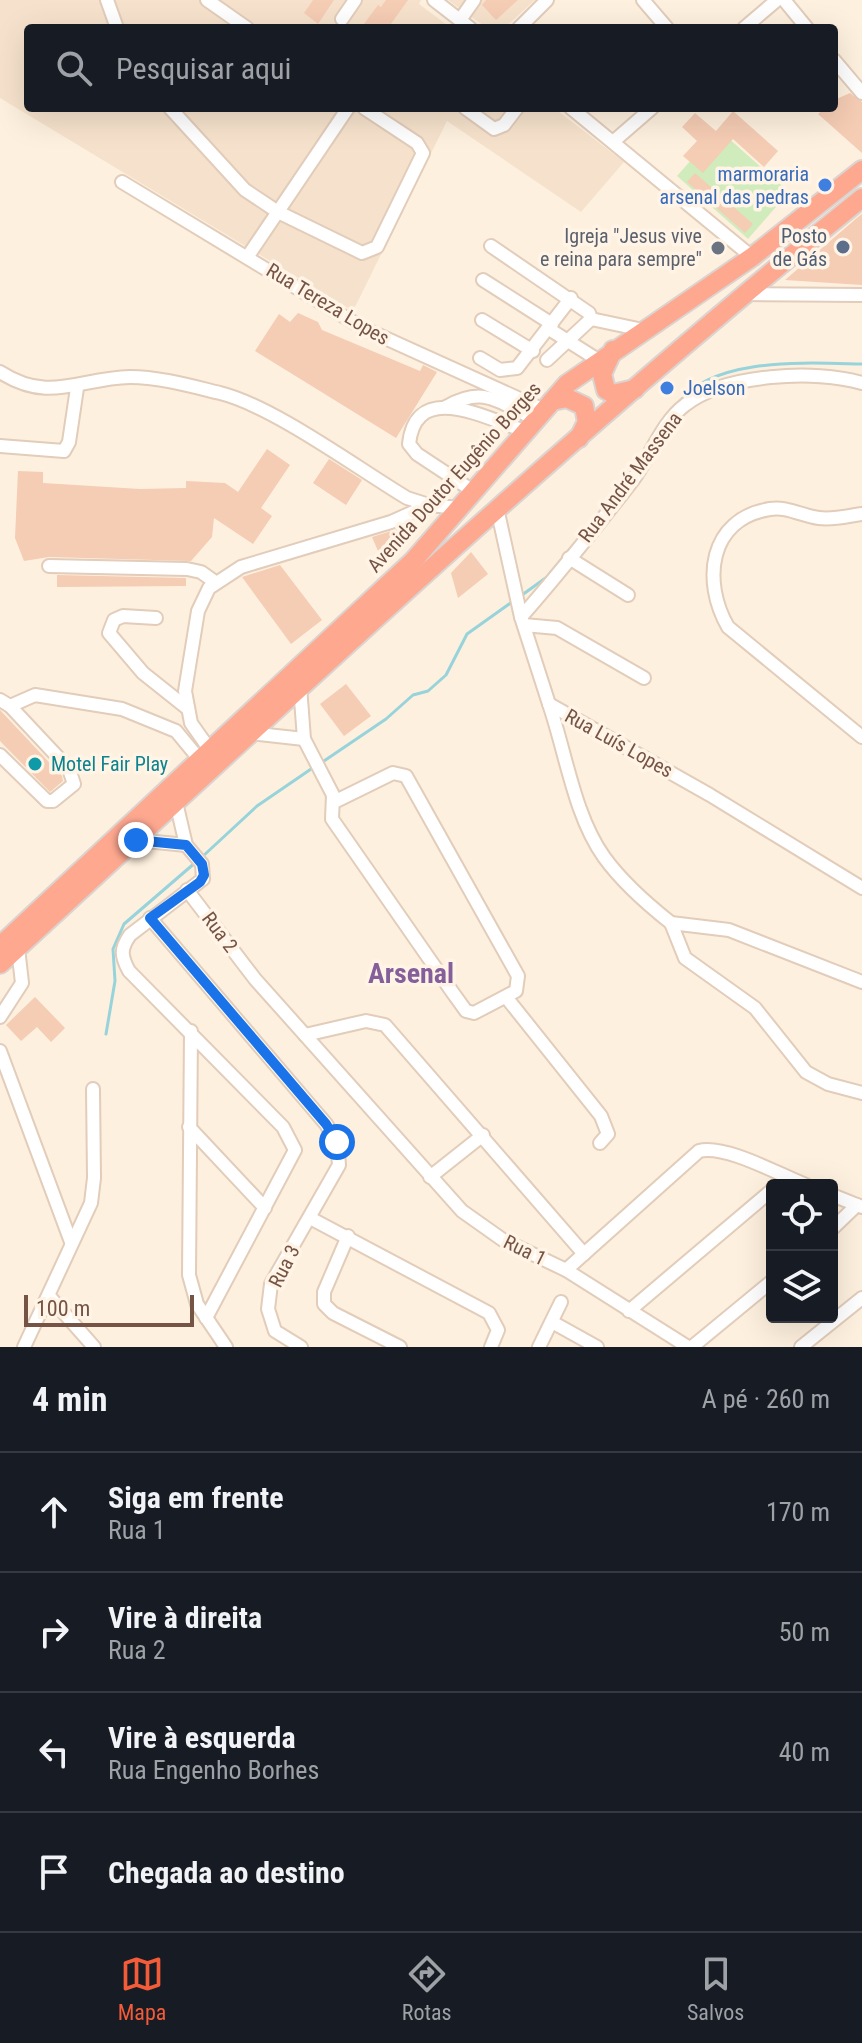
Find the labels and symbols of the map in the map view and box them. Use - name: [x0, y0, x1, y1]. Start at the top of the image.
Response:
- place label: marmoraria arsenal das pedras: [660, 162, 809, 209]
- marker: marmoraria arsenal das pedras: [816, 176, 834, 194]
- place label: Igreja "Jesus vive e reina para sempre": [540, 224, 702, 271]
- place label: Posto de Gás: [773, 224, 827, 271]
- marker: Posto de Gás: [834, 238, 852, 256]
- marker: Igreja "Jesus vive e reina para sempre": [709, 239, 727, 257]
- street label: Rua Tereza Lopes: [262, 258, 394, 350]
- place label: Joelson: [683, 376, 746, 400]
- street label: Avenida Doutor Eugênio Borges: [362, 377, 546, 577]
- marker: Joelson: [658, 379, 676, 397]
- street label: Rua André Massena: [573, 407, 687, 547]
- street label: Rua Luís Lopes: [561, 704, 677, 782]
- place label: Motel Fair Play: [51, 752, 168, 776]
- marker: Motel Fair Play: [26, 755, 44, 773]
- route end: [118, 822, 154, 858]
- street label: Rua 2: [197, 907, 243, 957]
- district label: Arsenal: [368, 957, 454, 990]
- route start: [319, 1124, 355, 1160]
- street label: Rua 1: [500, 1229, 550, 1271]
- street label: Rua 3: [263, 1241, 305, 1291]
- scale bar: [24, 1291, 194, 1327]

